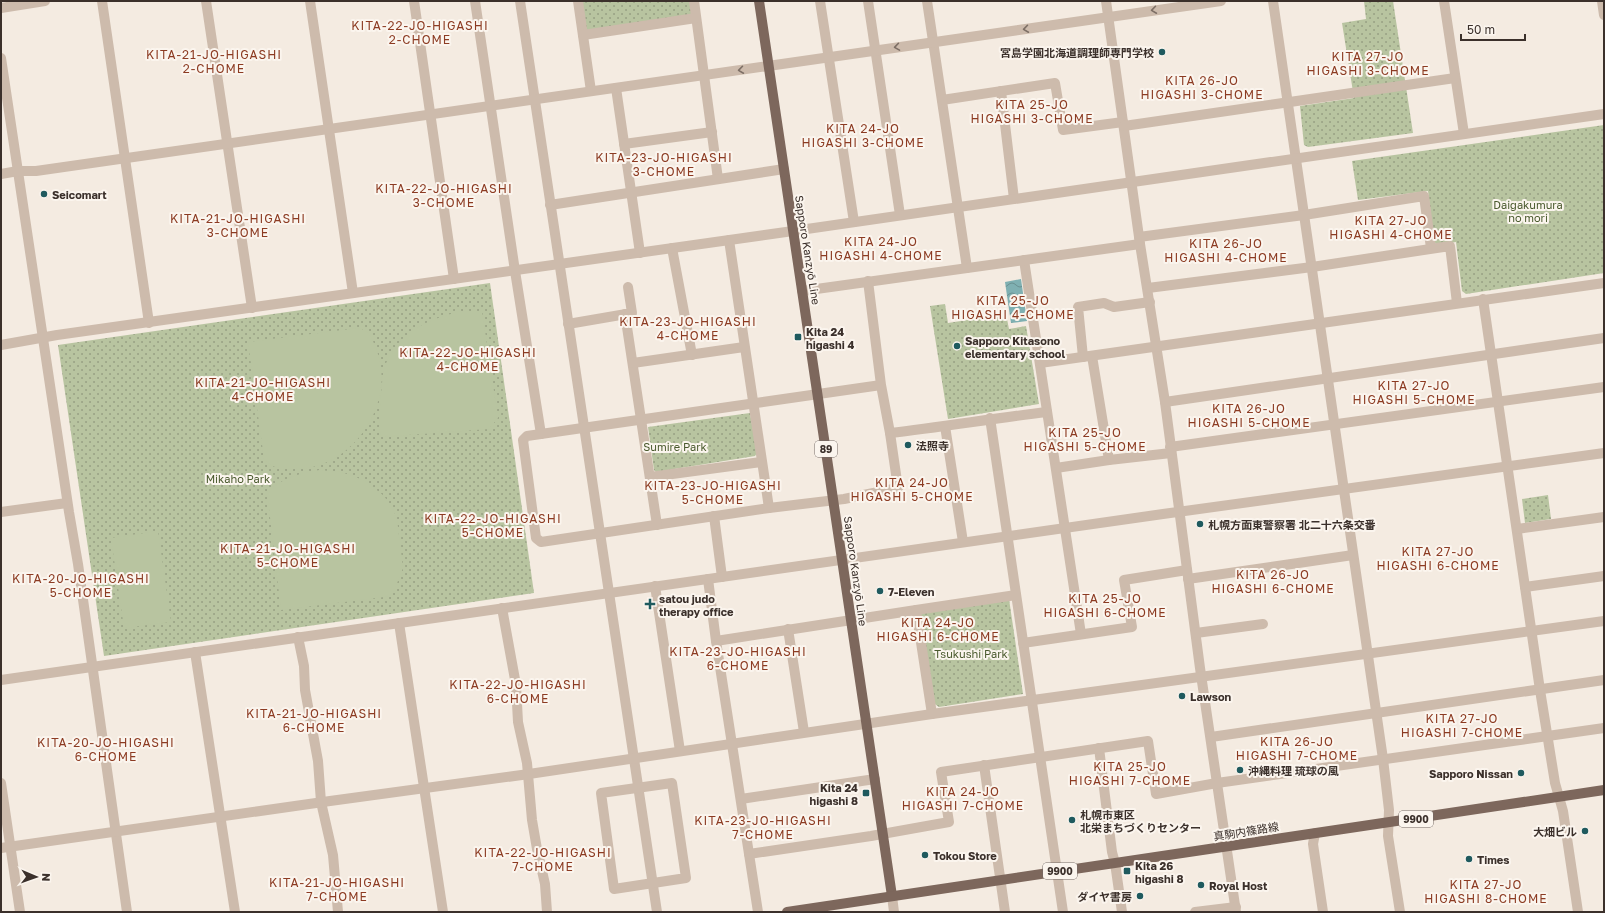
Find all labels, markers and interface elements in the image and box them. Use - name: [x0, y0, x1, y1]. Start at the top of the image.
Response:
- one-way arrow: [1151, 5, 1157, 14]
- scale bar: [1461, 16, 1525, 42]
- district label: KITA-22-JO-HIGASHI 2-CHOME: [351, 18, 489, 47]
- text: 50 m: [1467, 22, 1495, 37]
- one-way arrow: [1022, 24, 1029, 33]
- one-way arrow: [894, 42, 900, 51]
- place label: 宮島学園北海道調理師専門学校: [1000, 46, 1154, 59]
- district label: KITA-21-JO-HIGASHI 2-CHOME: [146, 47, 282, 76]
- marker: 宮島学園北海道調理師専門学校: [1157, 47, 1167, 57]
- district label: KITA 27-JO HIGASHI 3-CHOME: [1307, 49, 1429, 78]
- one-way arrow: [737, 65, 744, 74]
- district label: KITA 26-JO HIGASHI 3-CHOME: [1141, 73, 1263, 102]
- district label: KITA 25-JO HIGASHI 3-CHOME: [971, 97, 1093, 126]
- district label: KITA 24-JO HIGASHI 3-CHOME: [802, 121, 924, 150]
- district label: KITA-23-JO-HIGASHI 3-CHOME: [595, 150, 733, 179]
- district label: KITA-22-JO-HIGASHI 3-CHOME: [375, 181, 513, 210]
- place label: Seicomart: [52, 188, 107, 201]
- marker: Seicomart: [39, 189, 49, 199]
- street label: Sapporo Kanzyō Line: [793, 194, 823, 306]
- park label: Daigakumura no mori: [1493, 198, 1563, 224]
- district label: KITA-21-JO-HIGASHI 3-CHOME: [170, 211, 306, 240]
- district label: KITA 27-JO HIGASHI 4-CHOME: [1329, 213, 1453, 242]
- district label: KITA 24-JO HIGASHI 4-CHOME: [819, 234, 943, 263]
- district label: KITA 26-JO HIGASHI 4-CHOME: [1164, 236, 1288, 265]
- district label: KITA 25-JO HIGASHI 4-CHOME: [951, 293, 1075, 322]
- district label: KITA-23-JO-HIGASHI 4-CHOME: [619, 314, 757, 343]
- place label: Kita 24 higashi 4: [806, 325, 854, 351]
- marker: Kita 24 higashi 4: [793, 332, 803, 342]
- place label: Sapporo Kitasono elementary school: [965, 334, 1065, 360]
- marker: Sapporo Kitasono elementary school: [952, 341, 962, 351]
- district label: KITA-22-JO-HIGASHI 4-CHOME: [399, 345, 537, 374]
- district label: KITA-21-JO-HIGASHI 4-CHOME: [195, 375, 331, 404]
- district label: KITA 27-JO HIGASHI 5-CHOME: [1353, 378, 1475, 407]
- district label: KITA 26-JO HIGASHI 5-CHOME: [1188, 401, 1310, 430]
- district label: KITA 25-JO HIGASHI 5-CHOME: [1024, 425, 1146, 454]
- place label: 法照寺: [916, 439, 949, 452]
- park label: Sumire Park: [643, 440, 707, 453]
- marker: 法照寺: [903, 440, 913, 450]
- road number: 89: [815, 441, 837, 457]
- park label: Mikaho Park: [206, 472, 270, 485]
- district label: KITA 24-JO HIGASHI 5-CHOME: [851, 475, 973, 504]
- district label: KITA-23-JO-HIGASHI 5-CHOME: [644, 478, 782, 507]
- district label: KITA-22-JO-HIGASHI 5-CHOME: [424, 511, 562, 540]
- street label: Sapporo Kanzyō Line: [842, 515, 870, 627]
- place label: 札幌方面東警察署 北二十六条交番: [1208, 518, 1376, 531]
- marker: 札幌方面東警察署 北二十六条交番: [1195, 519, 1205, 529]
- district label: KITA-21-JO-HIGASHI 5-CHOME: [220, 541, 356, 570]
- district label: KITA 27-JO HIGASHI 6-CHOME: [1376, 544, 1500, 573]
- district label: KITA 26-JO HIGASHI 6-CHOME: [1211, 567, 1335, 596]
- district label: KITA-20-JO-HIGASHI 5-CHOME: [12, 571, 150, 600]
- place label: 7-Eleven: [888, 585, 935, 598]
- marker: 7-Eleven: [875, 586, 885, 596]
- district label: KITA 25-JO HIGASHI 6-CHOME: [1043, 591, 1167, 620]
- place label: satou judo therapy office: [659, 592, 734, 618]
- marker: satou judo therapy office: [644, 598, 656, 610]
- district label: KITA 24-JO HIGASHI 6-CHOME: [876, 615, 1000, 644]
- district label: KITA-23-JO-HIGASHI 6-CHOME: [669, 644, 807, 673]
- park label: Tsukushi Park: [934, 647, 1008, 660]
- district label: KITA-22-JO-HIGASHI 6-CHOME: [449, 677, 587, 706]
- place label: Lawson: [1190, 690, 1231, 703]
- marker: Lawson: [1177, 691, 1187, 701]
- district label: KITA-21-JO-HIGASHI 6-CHOME: [246, 706, 382, 735]
- district label: KITA 27-JO HIGASHI 7-CHOME: [1401, 711, 1523, 740]
- district label: KITA 26-JO HIGASHI 7-CHOME: [1236, 734, 1358, 763]
- district label: KITA-20-JO-HIGASHI 6-CHOME: [37, 735, 175, 764]
- district label: KITA 25-JO HIGASHI 7-CHOME: [1069, 759, 1191, 788]
- place label: 沖縄料理 琉球の風: [1248, 764, 1339, 777]
- marker: 沖縄料理 琉球の風: [1235, 765, 1245, 775]
- place label: Sapporo Nissan: [1429, 767, 1513, 780]
- marker: Sapporo Nissan: [1516, 768, 1526, 778]
- place label: Kita 24 higashi 8: [810, 781, 858, 807]
- district label: KITA 24-JO HIGASHI 7-CHOME: [902, 784, 1024, 813]
- marker: Kita 24 higashi 8: [861, 788, 871, 798]
- place label: 札幌市東区 北栄まちづくりセンター: [1080, 808, 1201, 834]
- road number: 9900: [1399, 811, 1433, 827]
- district label: KITA-23-JO-HIGASHI 7-CHOME: [694, 813, 832, 842]
- marker: 札幌市東区 北栄まちづくりセンター: [1067, 815, 1077, 825]
- street label: 真駒内篠路線: [1212, 819, 1280, 843]
- place label: 大畑ビル: [1533, 825, 1577, 838]
- marker: 大畑ビル: [1580, 826, 1590, 836]
- district label: KITA-22-JO-HIGASHI 7-CHOME: [474, 845, 612, 874]
- place label: Tokou Store: [933, 849, 997, 862]
- marker: Tokou Store: [920, 850, 930, 860]
- place label: Times: [1477, 853, 1509, 866]
- marker: Times: [1464, 854, 1474, 864]
- north arrow: [16, 857, 56, 897]
- place label: Kita 26 higashi 8: [1135, 859, 1183, 885]
- road number: 9900: [1043, 863, 1077, 879]
- marker: Kita 26 higashi 8: [1122, 866, 1132, 876]
- text: N: [40, 873, 53, 882]
- district label: KITA-21-JO-HIGASHI 7-CHOME: [269, 875, 405, 904]
- district label: KITA 27-JO HIGASHI 8-CHOME: [1424, 877, 1548, 906]
- place label: Royal Host: [1209, 879, 1268, 892]
- marker: Royal Host: [1196, 880, 1206, 890]
- place label: ダイヤ書房: [1077, 890, 1132, 903]
- marker: ダイヤ書房: [1135, 891, 1145, 901]

